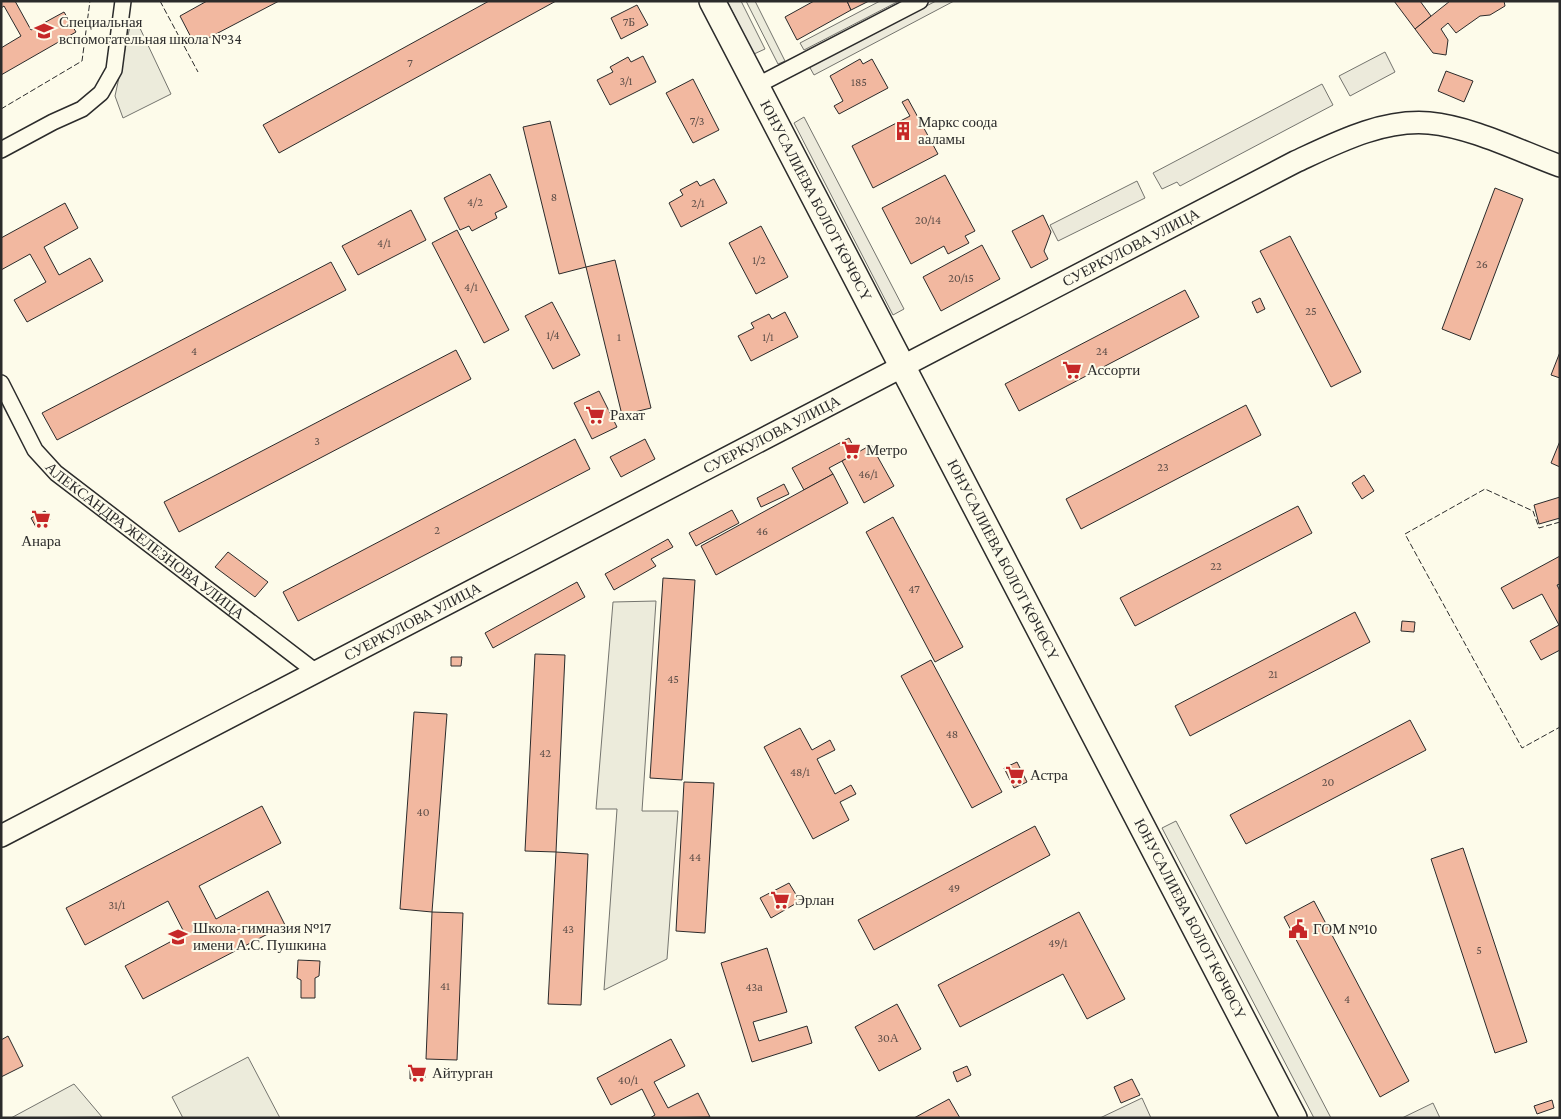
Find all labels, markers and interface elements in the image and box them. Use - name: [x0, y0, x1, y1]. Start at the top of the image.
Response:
- place label: Специальная вспомогательная школа №34: [59, 14, 242, 47]
- house number: 7Б: [623, 15, 635, 29]
- school or university icon: Специальная вспомогательная школа №34: [33, 20, 55, 42]
- house number: 7: [407, 56, 413, 70]
- house number: 3/1: [619, 74, 633, 88]
- house number: 185: [851, 75, 867, 89]
- street label: ЮНУСАЛИЕВА БОЛОТ КӨЧӨСҮ: [757, 98, 875, 304]
- house number: 7/3: [690, 114, 705, 128]
- place label: Маркс соода ааламы: [918, 114, 998, 147]
- building icon: Маркс соода ааламы: [892, 120, 914, 142]
- house number: 8: [551, 190, 557, 204]
- house number: 4/2: [467, 195, 483, 209]
- house number: 2/1: [691, 196, 705, 210]
- street label: СУЕРКУЛОВА УЛИЦА: [1060, 205, 1202, 290]
- house number: 20/14: [915, 213, 941, 227]
- house number: 4/1: [377, 236, 391, 250]
- house number: 1/2: [752, 253, 766, 267]
- house number: 26: [1476, 257, 1488, 271]
- house number: 20/15: [948, 271, 974, 285]
- house number: 4/1: [464, 280, 478, 294]
- house number: 25: [1305, 304, 1317, 318]
- house number: 1/4: [546, 328, 560, 342]
- house number: 1: [617, 330, 621, 344]
- house number: 1/1: [762, 330, 774, 344]
- house number: 4: [191, 344, 197, 358]
- house number: 24: [1096, 344, 1108, 358]
- supermarket icon: Ассорти: [1061, 359, 1083, 381]
- place label: Ассорти: [1087, 362, 1140, 378]
- street label: СУЕРКУЛОВА УЛИЦА: [701, 392, 843, 477]
- supermarket icon: Рахат: [584, 404, 606, 426]
- place label: Рахат: [610, 407, 646, 423]
- house number: 3: [314, 434, 320, 448]
- supermarket icon: Метро: [840, 439, 862, 461]
- place label: Метро: [866, 442, 908, 458]
- street label: ЮНУСАЛИЕВА БОЛОТ КӨЧӨСҮ: [944, 457, 1062, 663]
- street label: АЛЕКСАНДРА ЖЕЛЕЗНОВА УЛИЦА: [42, 459, 248, 622]
- house number: 23: [1157, 460, 1169, 474]
- house number: 46/1: [858, 467, 878, 481]
- supermarket icon: Анара: [30, 508, 52, 530]
- house number: 2: [434, 523, 440, 537]
- house number: 46: [756, 524, 768, 538]
- place label: Анара: [21, 533, 61, 549]
- house number: 22: [1210, 559, 1222, 573]
- street label: СУЕРКУЛОВА УЛИЦА: [341, 579, 484, 664]
- house number: 47: [908, 582, 920, 596]
- house number: 21: [1268, 667, 1278, 681]
- house number: 45: [667, 672, 679, 686]
- house number: 48: [946, 727, 958, 741]
- house number: 42: [539, 746, 551, 760]
- supermarket icon: Астра: [1004, 764, 1026, 786]
- house number: 48/1: [790, 765, 810, 779]
- place label: Астра: [1030, 767, 1068, 783]
- house number: 20: [1322, 775, 1334, 789]
- house number: 40: [417, 805, 430, 819]
- street label: ЮНУСАЛИЕВА БОЛОТ КӨЧӨСҮ: [1131, 816, 1249, 1022]
- house number: 44: [689, 850, 701, 864]
- house number: 49: [948, 881, 960, 895]
- supermarket icon: Эрлан: [769, 889, 791, 911]
- place label: Эрлан: [795, 892, 834, 908]
- house number: 31/1: [108, 898, 126, 912]
- public building icon: ГОМ №10: [1287, 918, 1309, 940]
- place label: Школа-гимназия №17 имени А.С. Пушкина: [193, 920, 331, 953]
- place label: ГОМ №10: [1313, 921, 1377, 937]
- house number: 43: [562, 922, 574, 936]
- school or university icon: Школа-гимназия №17 имени А.С. Пушкина: [167, 926, 189, 948]
- house number: 49/1: [1048, 936, 1068, 950]
- house number: 5: [1476, 943, 1482, 957]
- house number: 41: [440, 979, 450, 993]
- house number: 43а: [745, 980, 763, 994]
- house number: 4: [1344, 992, 1350, 1006]
- house number: 30А: [877, 1031, 899, 1045]
- supermarket icon: Айтурган: [406, 1062, 428, 1084]
- place label: Айтурган: [432, 1065, 493, 1081]
- house number: 40/1: [618, 1073, 638, 1087]

